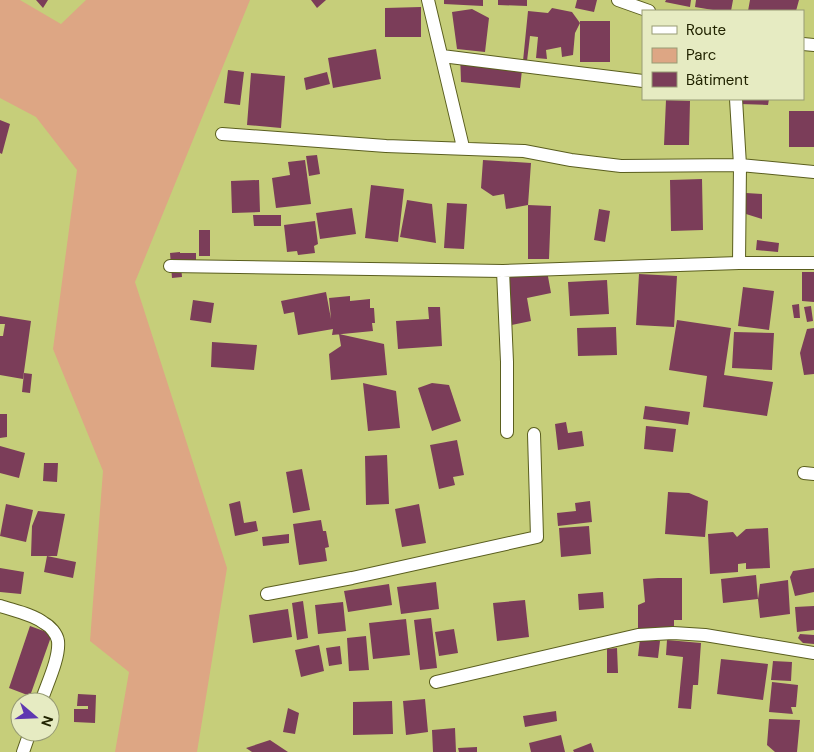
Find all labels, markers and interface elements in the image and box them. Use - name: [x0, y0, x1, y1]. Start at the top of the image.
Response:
- legend: [642, 10, 804, 100]
- text: Route: [686, 20, 726, 40]
- text: Parc: [686, 45, 716, 65]
- text: Bâtiment: [686, 70, 749, 90]
- north arrow: [10, 692, 60, 742]
- text: N: [37, 713, 57, 729]

